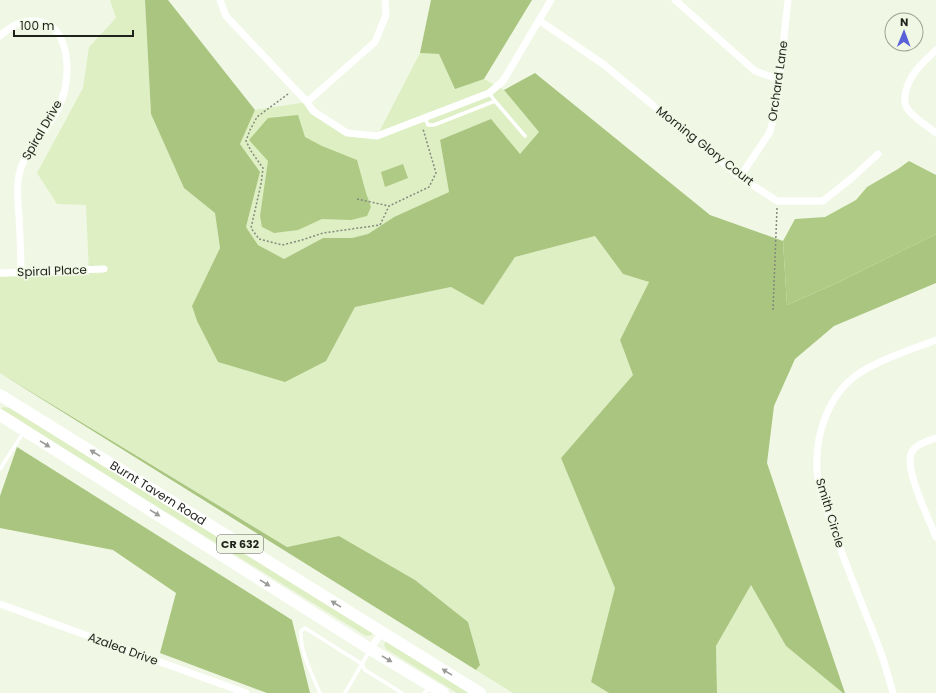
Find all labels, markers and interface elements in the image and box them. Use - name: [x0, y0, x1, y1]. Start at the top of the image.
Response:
- scale bar: [14, 12, 133, 38]
- north arrow: [884, 12, 924, 52]
- text: N: [900, 14, 908, 30]
- text: 100 m: [20, 17, 54, 34]
- street label: Orchard Lane: [763, 40, 792, 122]
- street label: Spiral Drive: [17, 97, 66, 163]
- street label: Morning Glory Court: [653, 102, 758, 189]
- street label: Spiral Place: [17, 261, 87, 280]
- one-way arrow: [39, 440, 51, 447]
- one-way arrow: [89, 450, 101, 457]
- street label: Burnt Tavern Road: [107, 456, 210, 529]
- street label: Smith Circle: [812, 476, 849, 550]
- one-way arrow: [150, 509, 160, 517]
- road number: CR 632: [217, 535, 263, 553]
- one-way arrow: [259, 579, 271, 586]
- one-way arrow: [330, 600, 342, 607]
- street label: Azalea Drive: [86, 628, 161, 669]
- one-way arrow: [381, 656, 393, 663]
- one-way arrow: [441, 669, 453, 676]

